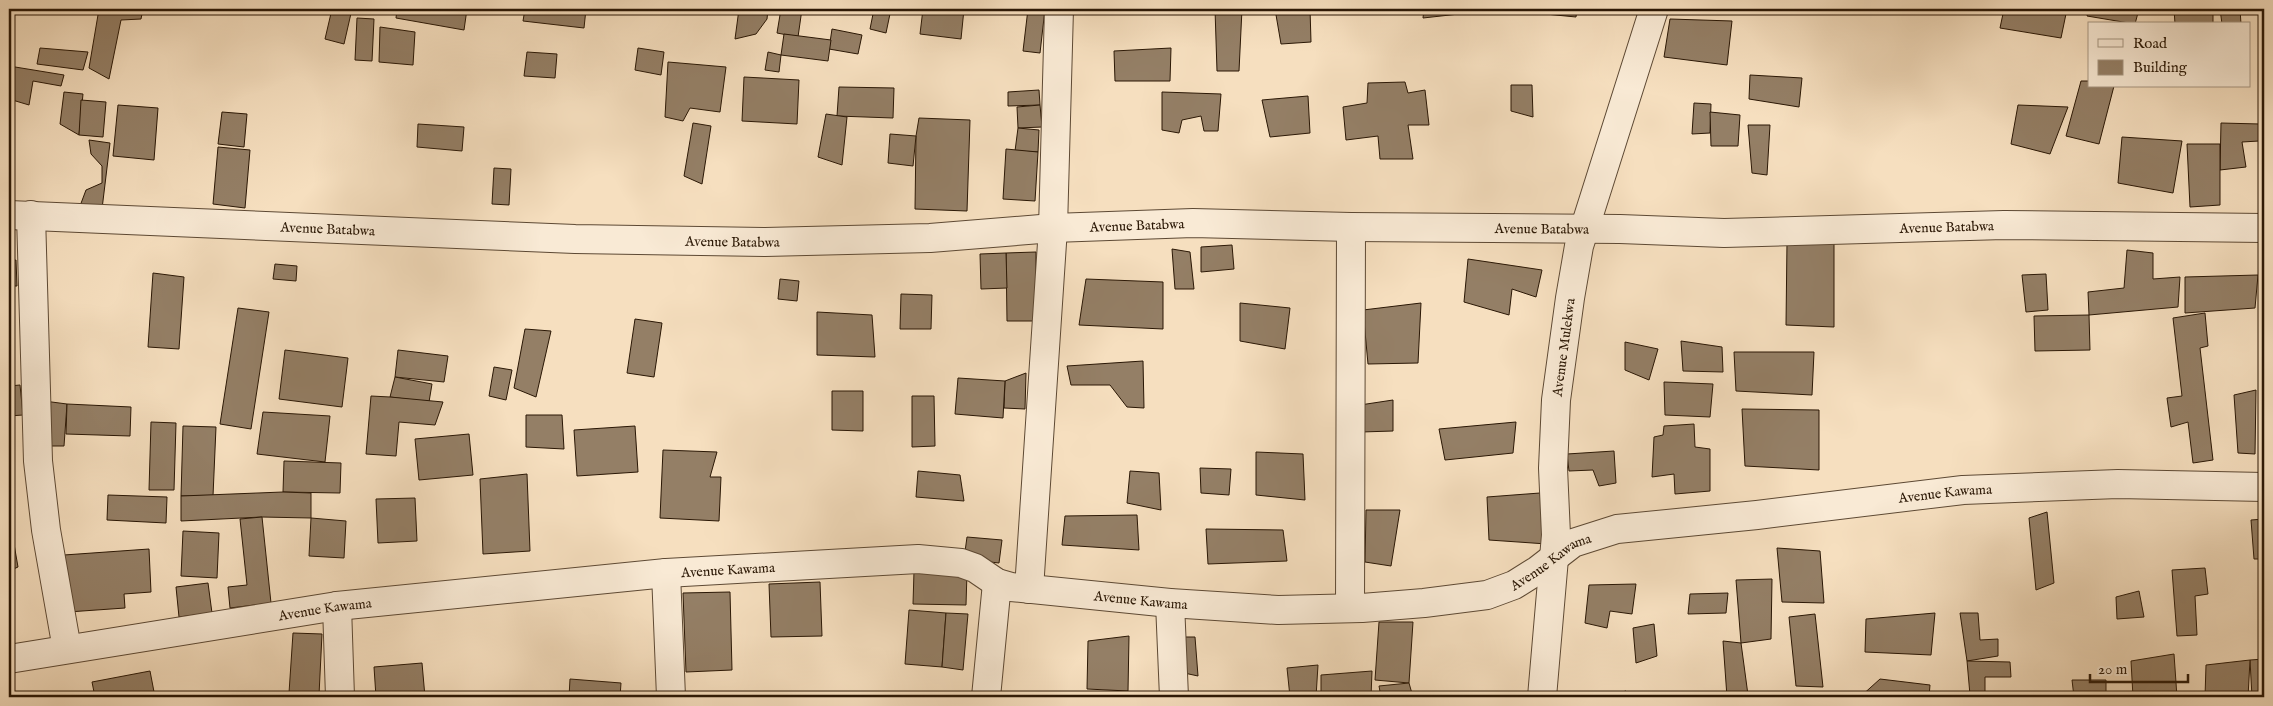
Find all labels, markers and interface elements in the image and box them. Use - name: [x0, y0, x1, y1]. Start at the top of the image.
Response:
- legend: [2088, 22, 2250, 88]
- text: Road: [2133, 34, 2168, 53]
- text: Building: [2133, 58, 2188, 77]
- street label: Avenue Batabwa: [1088, 215, 1186, 237]
- street label: Avenue Batabwa: [1898, 217, 1995, 238]
- street label: Avenue Batabwa: [279, 218, 376, 241]
- street label: Avenue Batabwa: [1493, 220, 1590, 239]
- street label: Avenue Batabwa: [684, 233, 781, 252]
- street label: Avenue Mulekwa: [1548, 296, 1580, 399]
- street label: Avenue Kawama: [1897, 481, 1993, 508]
- street label: Avenue Kawama: [1506, 530, 1594, 596]
- street label: Avenue Kawama: [680, 559, 776, 582]
- street label: Avenue Kawama: [1092, 587, 1189, 614]
- street label: Avenue Kawama: [276, 594, 374, 625]
- scale bar: [2090, 651, 2188, 683]
- text: 20 m: [2098, 660, 2128, 679]

